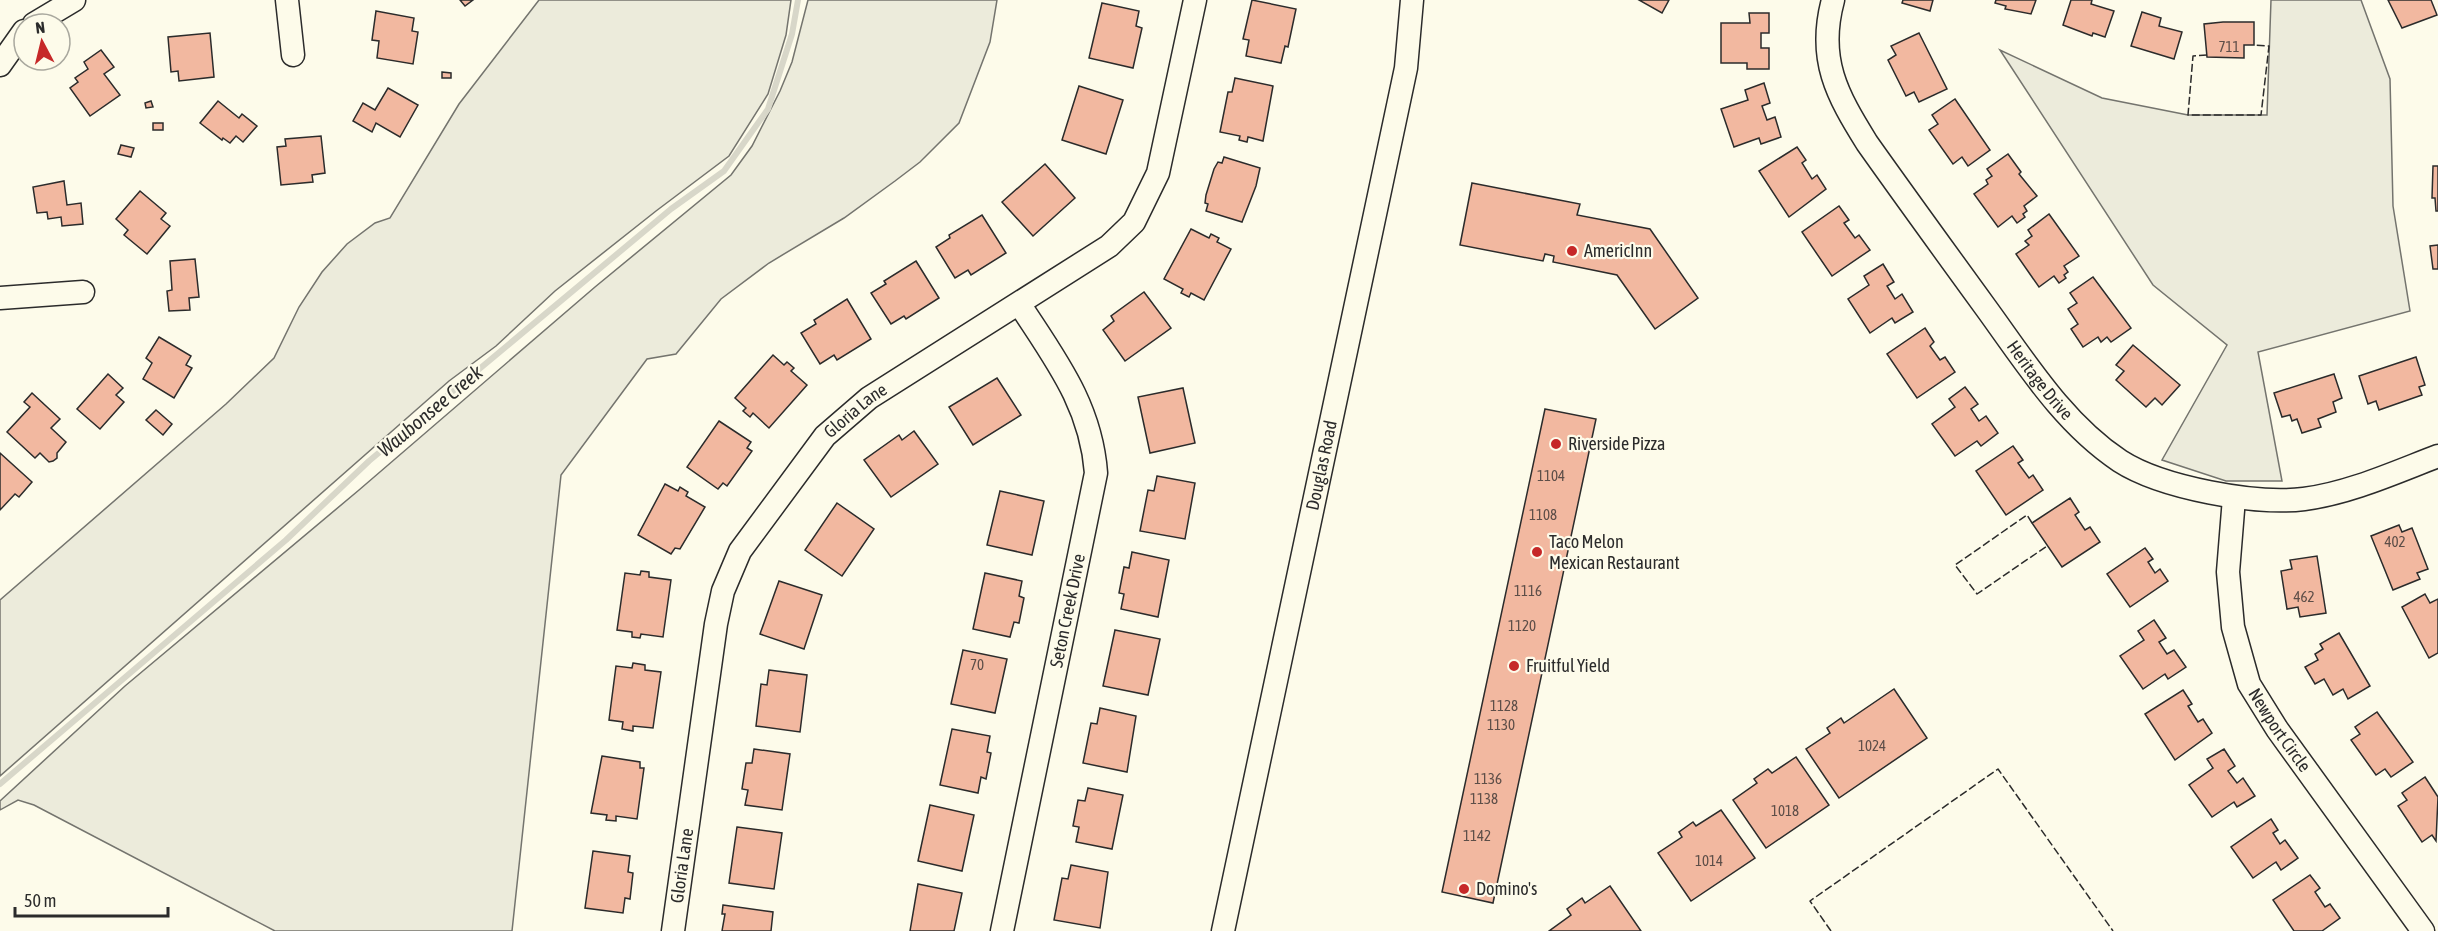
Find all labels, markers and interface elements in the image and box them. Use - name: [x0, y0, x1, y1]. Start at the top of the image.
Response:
- north arrow: [12, 12, 72, 72]
- text: N: [34, 18, 46, 37]
- house number: 711: [2218, 38, 2240, 55]
- place label: AmericInn: [1584, 240, 1652, 261]
- marker: AmericInn: [1565, 244, 1579, 258]
- street label: Heritage Drive: [2003, 336, 2077, 424]
- water label: Waubonsee Creek: [373, 360, 487, 461]
- street label: Gloria Lane: [819, 378, 891, 442]
- street label: Douglas Road: [1302, 418, 1341, 512]
- place label: Riverside Pizza: [1568, 433, 1665, 454]
- marker: Riverside Pizza: [1549, 437, 1563, 451]
- house number: 1104: [1537, 467, 1565, 484]
- house number: 1108: [1529, 506, 1557, 523]
- place label: Taco Melon Mexican Restaurant: [1549, 531, 1680, 573]
- house number: 402: [2384, 533, 2406, 550]
- marker: Taco Melon Mexican Restaurant: [1530, 545, 1544, 559]
- street label: Seton Creek Drive: [1045, 552, 1089, 669]
- house number: 1116: [1514, 582, 1542, 599]
- house number: 462: [2293, 588, 2315, 605]
- house number: 1120: [1508, 617, 1536, 634]
- place label: Fruitful Yield: [1526, 655, 1610, 676]
- house number: 70: [970, 656, 984, 673]
- marker: Fruitful Yield: [1507, 659, 1521, 673]
- street label: Newport Circle: [2244, 684, 2315, 776]
- house number: 1128: [1490, 697, 1518, 714]
- house number: 1130: [1487, 716, 1515, 733]
- house number: 1024: [1858, 737, 1886, 754]
- house number: 1136: [1474, 770, 1502, 787]
- house number: 1138: [1470, 790, 1498, 807]
- house number: 1018: [1771, 802, 1799, 819]
- street label: Gloria Lane: [666, 827, 697, 904]
- house number: 1142: [1463, 827, 1491, 844]
- house number: 1014: [1695, 852, 1723, 869]
- place label: Domino's: [1476, 878, 1537, 899]
- scale bar: [15, 880, 168, 918]
- marker: Domino's: [1457, 882, 1471, 896]
- text: 50 m: [24, 890, 56, 911]

